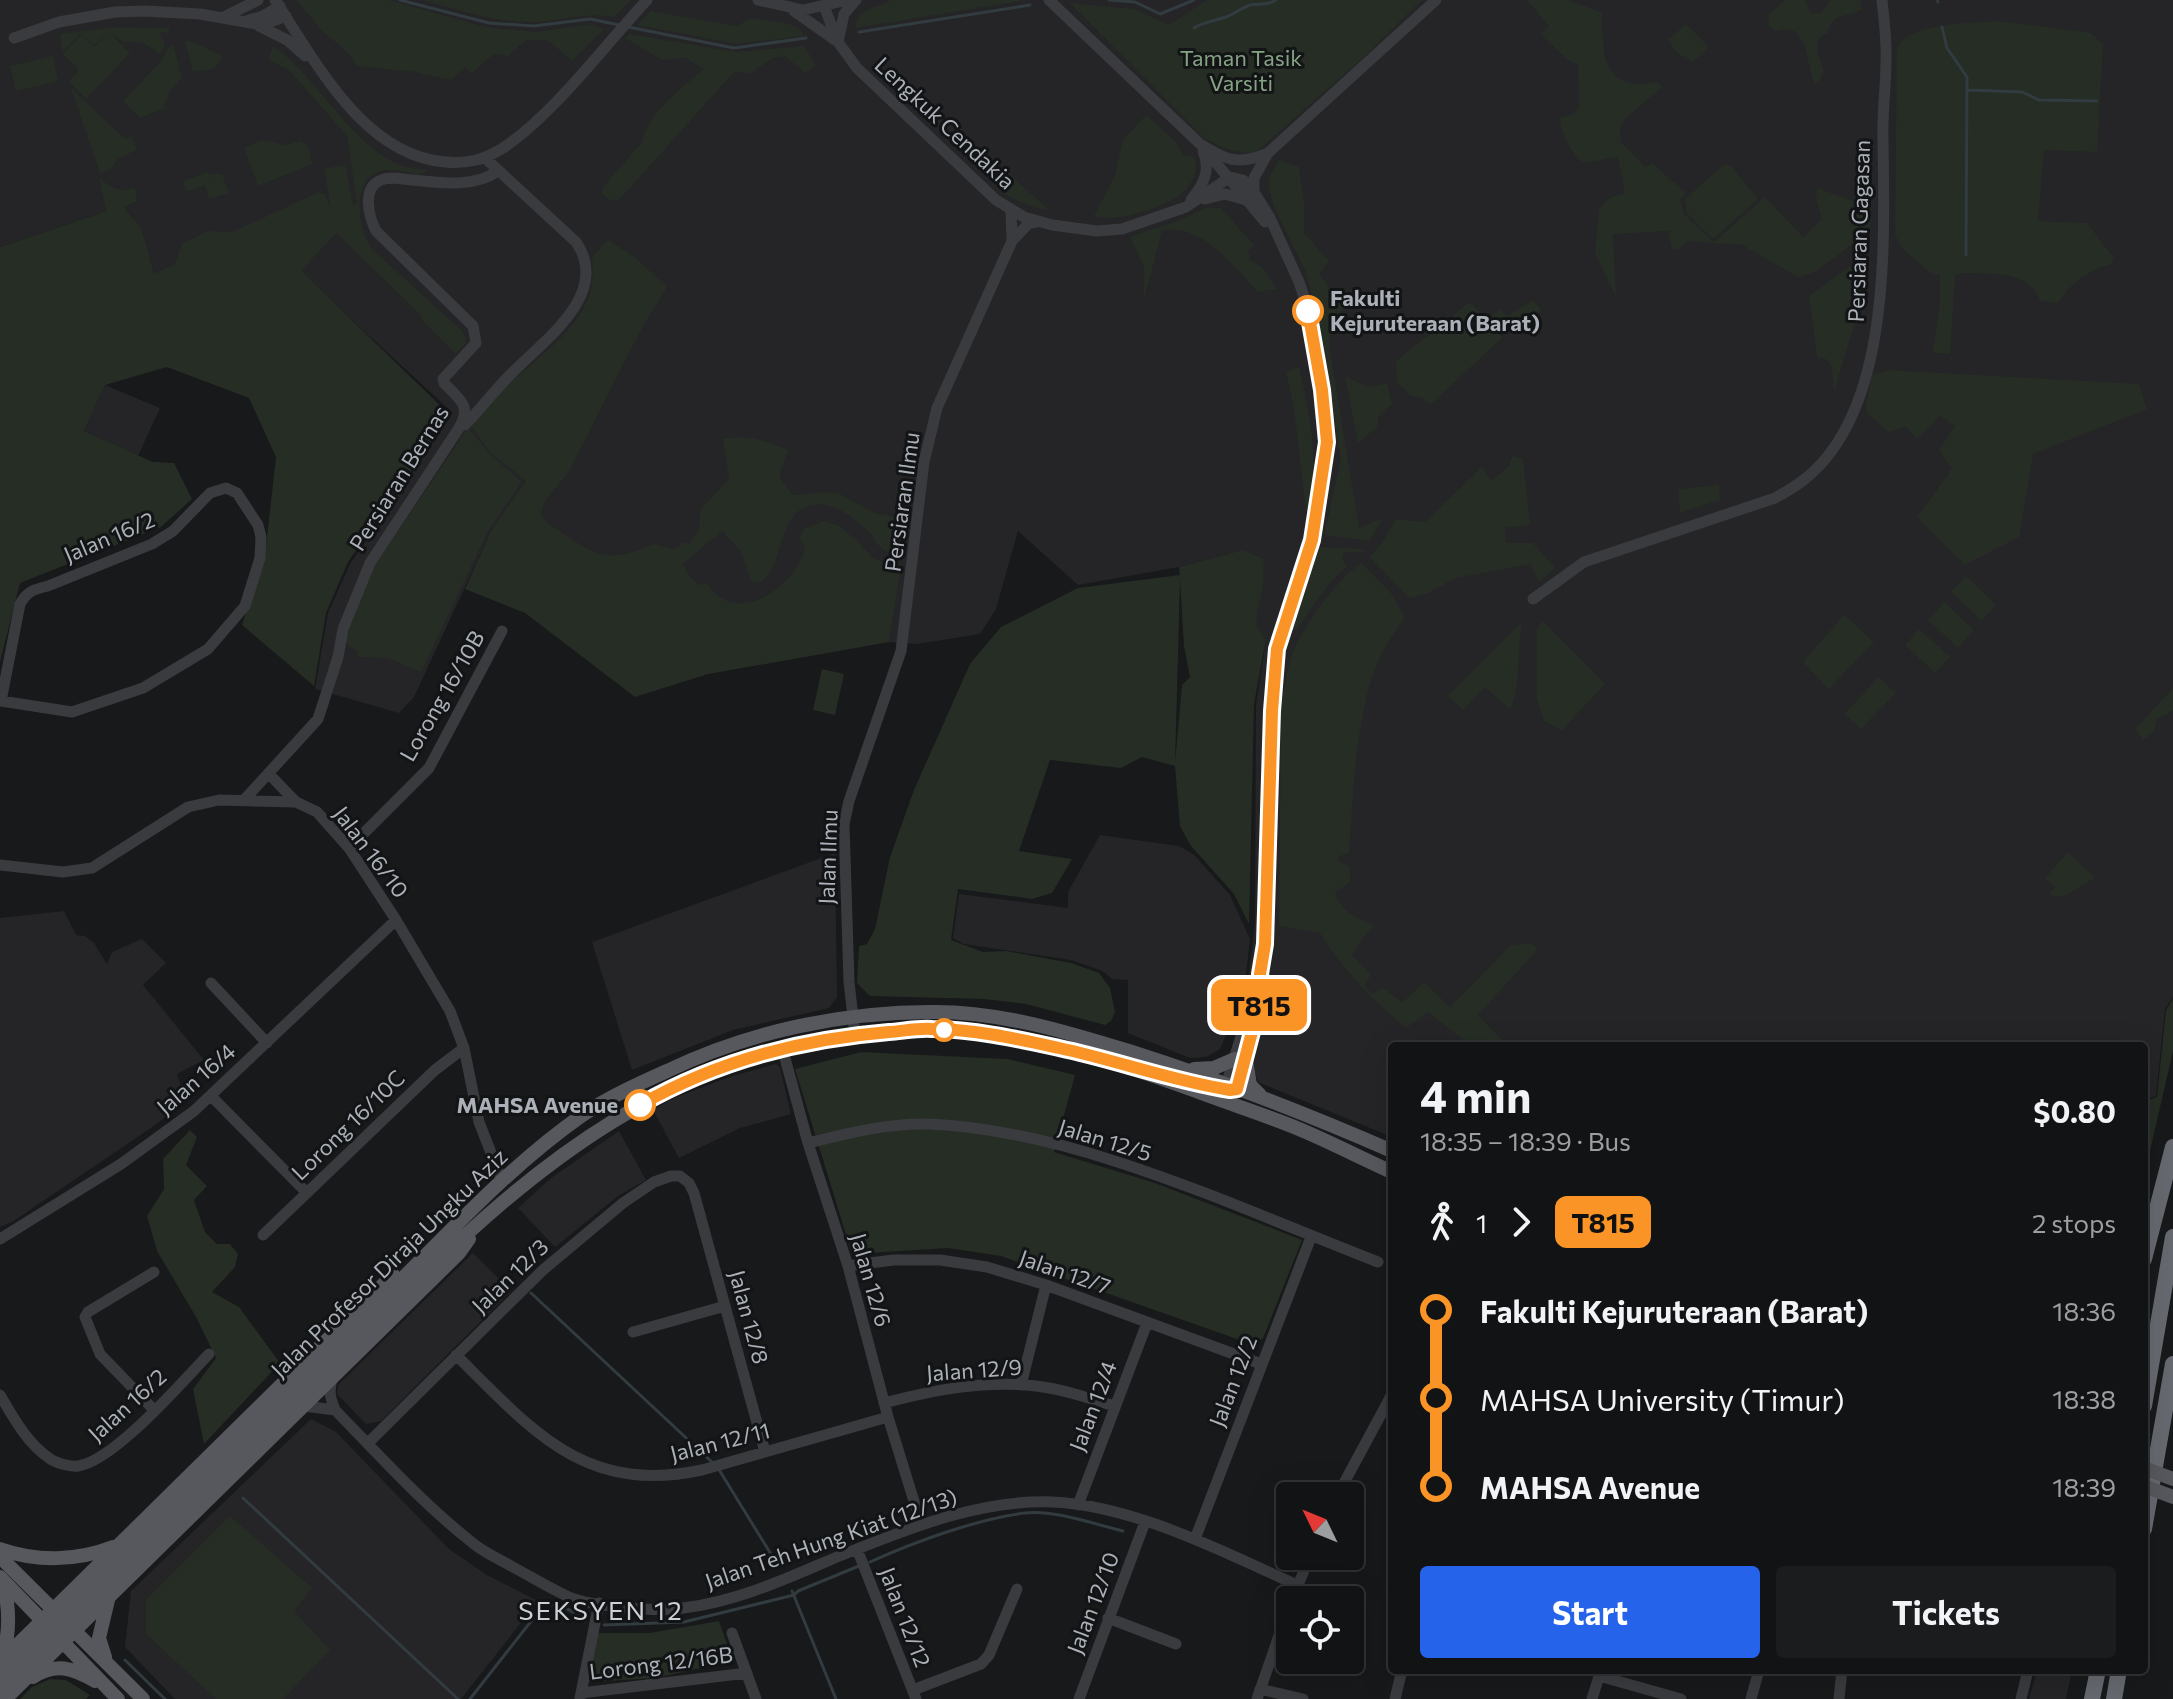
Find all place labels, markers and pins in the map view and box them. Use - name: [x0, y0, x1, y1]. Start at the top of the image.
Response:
- place label: Fakulti Kejuruteraan (Barat): [1330, 284, 1540, 336]
- marker: Fakulti Kejuruteraan (Barat): [1293, 296, 1323, 326]
- unlabelled marker: [933, 1019, 955, 1041]
- marker: MAHSA Avenue: [625, 1090, 655, 1120]
- place label: MAHSA Avenue: [457, 1091, 618, 1118]

